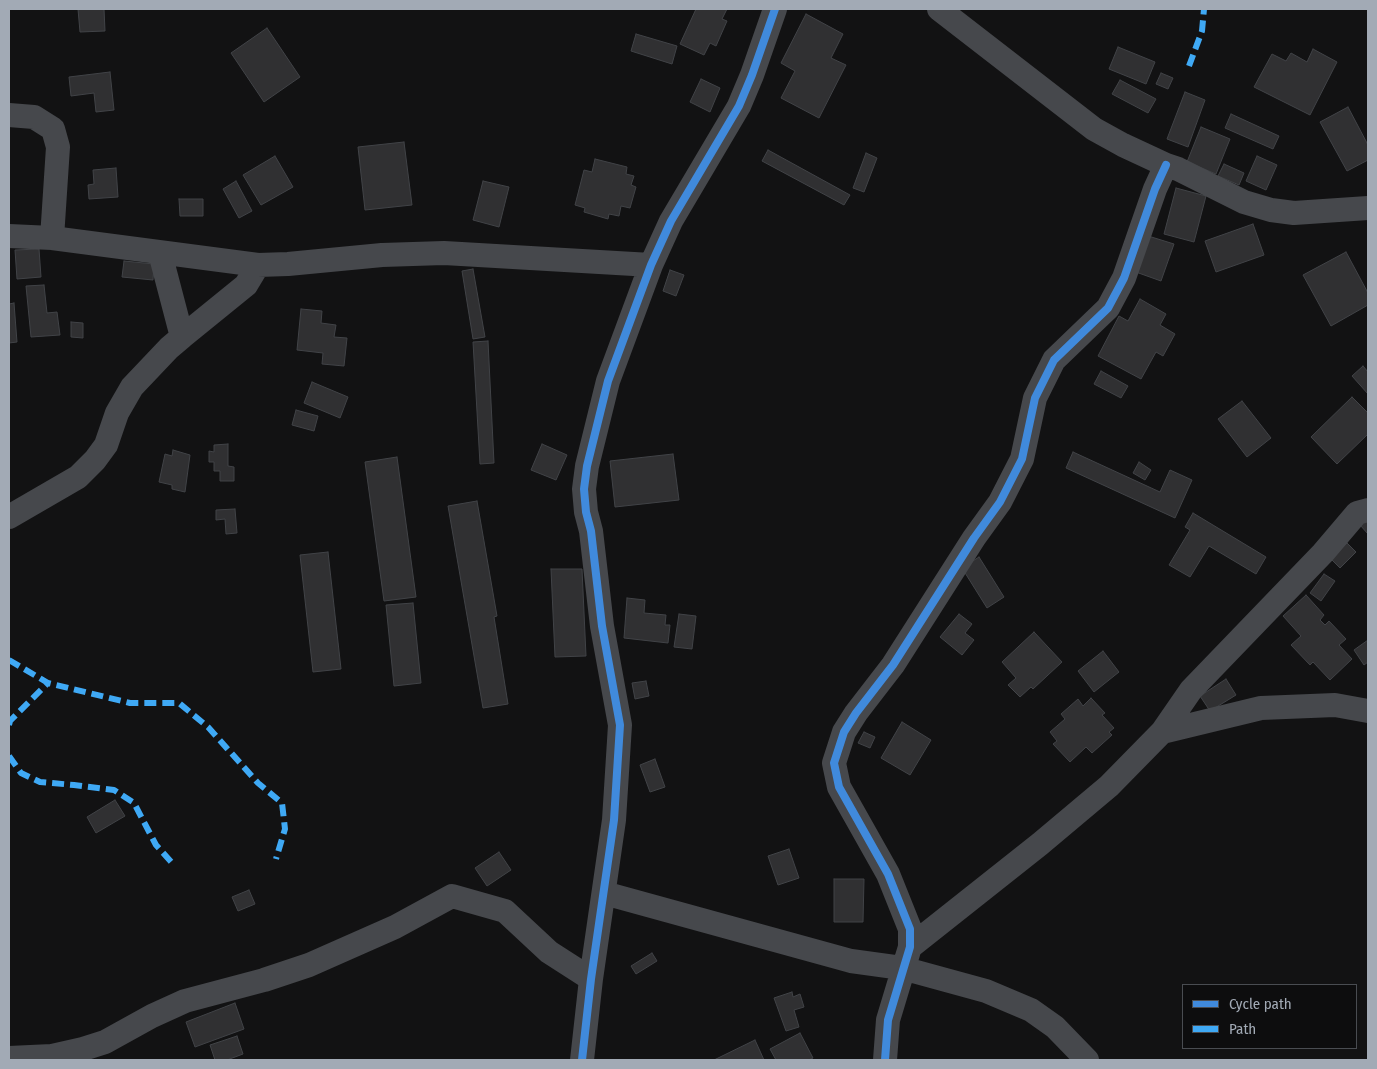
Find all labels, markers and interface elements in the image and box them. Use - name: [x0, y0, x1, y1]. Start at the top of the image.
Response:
- legend: [1182, 984, 1357, 1049]
- text: Cycle path: [1229, 995, 1292, 1013]
- text: Path: [1229, 1020, 1256, 1038]

